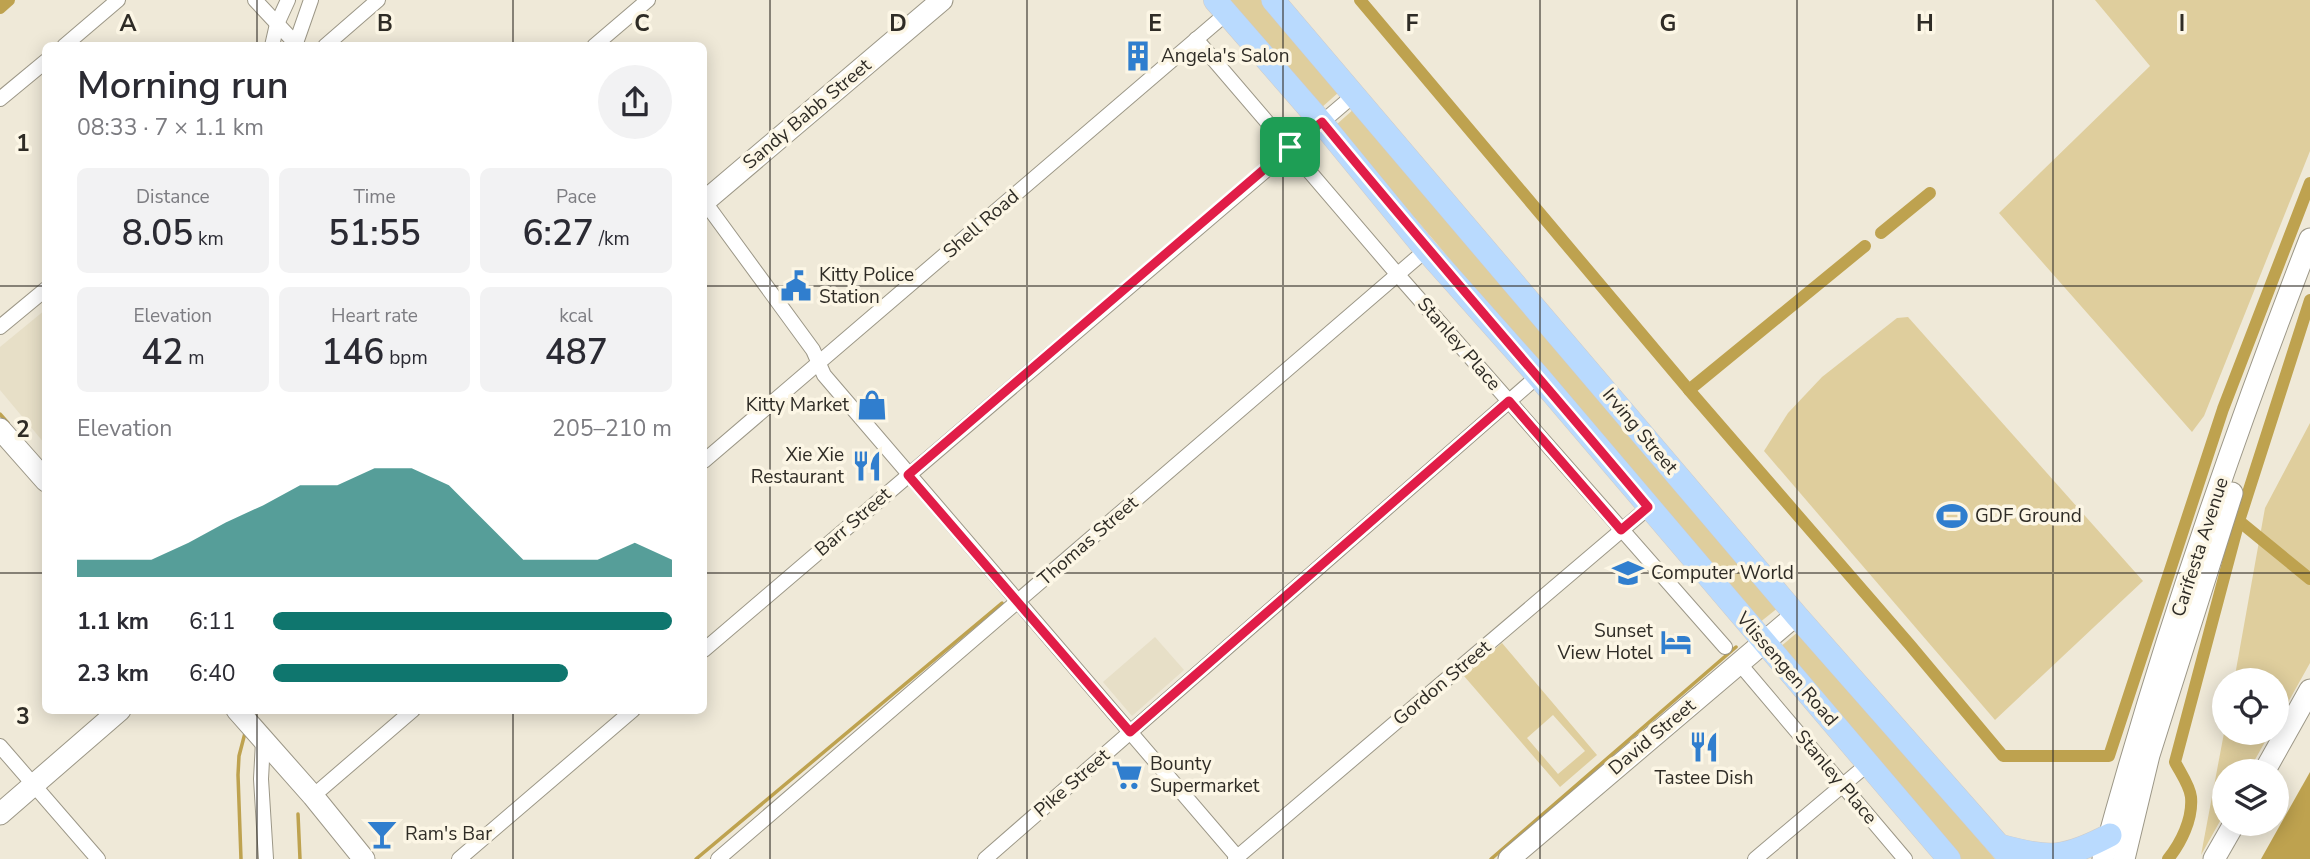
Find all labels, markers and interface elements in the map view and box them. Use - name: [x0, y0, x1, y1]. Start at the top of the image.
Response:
- text: A: [119, 8, 137, 39]
- text: B: [377, 8, 393, 39]
- text: C: [634, 8, 650, 39]
- text: D: [889, 8, 907, 39]
- text: E: [1148, 8, 1162, 39]
- text: F: [1406, 8, 1419, 39]
- text: G: [1660, 8, 1676, 39]
- text: H: [1916, 8, 1934, 39]
- text: I: [2179, 8, 2185, 39]
- building icon: Angela's Salon: [1121, 39, 1155, 73]
- place label: Angela's Salon: [1161, 43, 1289, 69]
- street label: Sandy Babb Street: [737, 52, 877, 175]
- text: Morning run: [77, 60, 289, 111]
- button: share: [598, 65, 672, 139]
- text: 08:33 · 7 × 1.1 km: [77, 112, 264, 143]
- pin: [1260, 117, 1320, 177]
- text: 1: [16, 128, 30, 159]
- icon: arrive: [1271, 128, 1309, 166]
- text: Distance: [136, 184, 210, 210]
- text: Time: [353, 184, 396, 210]
- text: Pace: [556, 184, 596, 210]
- street label: Shell Road: [937, 184, 1025, 264]
- text: 8.05: [122, 210, 193, 257]
- text: 51:55: [328, 210, 421, 257]
- text: 6:27: [523, 210, 594, 257]
- text: km: [193, 226, 224, 252]
- text: /km: [594, 226, 630, 252]
- place label: Kitty Police Station: [819, 262, 914, 310]
- public building icon: Kitty Police Station: [779, 269, 813, 303]
- street label: Stanley Place: [1411, 292, 1507, 396]
- text: Elevation: [133, 303, 212, 329]
- text: Heart rate: [331, 303, 418, 329]
- text: kcal: [559, 303, 593, 329]
- text: 42: [141, 329, 183, 376]
- text: 146: [321, 329, 384, 376]
- text: 487: [545, 329, 608, 376]
- text: m: [183, 345, 204, 371]
- text: bpm: [384, 345, 428, 371]
- street label: Irving Street: [1596, 382, 1684, 480]
- shop icon: Kitty Market: [855, 388, 889, 422]
- place label: Kitty Market: [746, 392, 849, 418]
- text: Elevation: [77, 413, 172, 444]
- text: 205–210 m: [552, 413, 672, 444]
- text: 2: [16, 414, 30, 445]
- place label: Xie Xie Restaurant: [751, 442, 844, 490]
- restaurant icon: Xie Xie Restaurant: [850, 449, 884, 483]
- street label: Carifesta Avenue: [2165, 474, 2235, 620]
- street label: Barr Street: [809, 481, 897, 562]
- street label: Thomas Street: [1032, 490, 1144, 592]
- sports icon: GDF Ground: [1935, 499, 1969, 533]
- place label: GDF Ground: [1975, 503, 2082, 529]
- school or university icon: Computer World: [1611, 556, 1645, 590]
- place label: Computer World: [1651, 560, 1794, 586]
- text: 1.1 km: [77, 606, 149, 637]
- text: 6:11: [189, 606, 236, 637]
- street label: Vlissengen Road: [1729, 606, 1844, 732]
- place label: Sunset View Hotel: [1556, 618, 1653, 666]
- hotel icon: Sunset View Hotel: [1659, 625, 1693, 659]
- street label: Gordon Street: [1388, 634, 1497, 732]
- text: 2.3 km: [77, 658, 149, 689]
- text: 6:40: [189, 658, 236, 689]
- map controls: [2212, 668, 2289, 836]
- button: locate: [2212, 668, 2289, 745]
- street label: David Street: [1603, 693, 1701, 781]
- text: 3: [16, 701, 30, 732]
- street label: Stanley Place: [1789, 724, 1883, 830]
- restaurant icon: Tastee Dish: [1687, 730, 1721, 764]
- street label: Pike Street: [1029, 743, 1116, 823]
- place label: Bounty Supermarket: [1150, 751, 1260, 799]
- supermarket icon: Bounty Supermarket: [1110, 758, 1144, 792]
- button: layers: [2212, 759, 2289, 836]
- place label: Tastee Dish: [1654, 765, 1754, 791]
- bar icon: Ram's Bar: [365, 817, 399, 851]
- place label: Ram's Bar: [405, 821, 492, 847]

